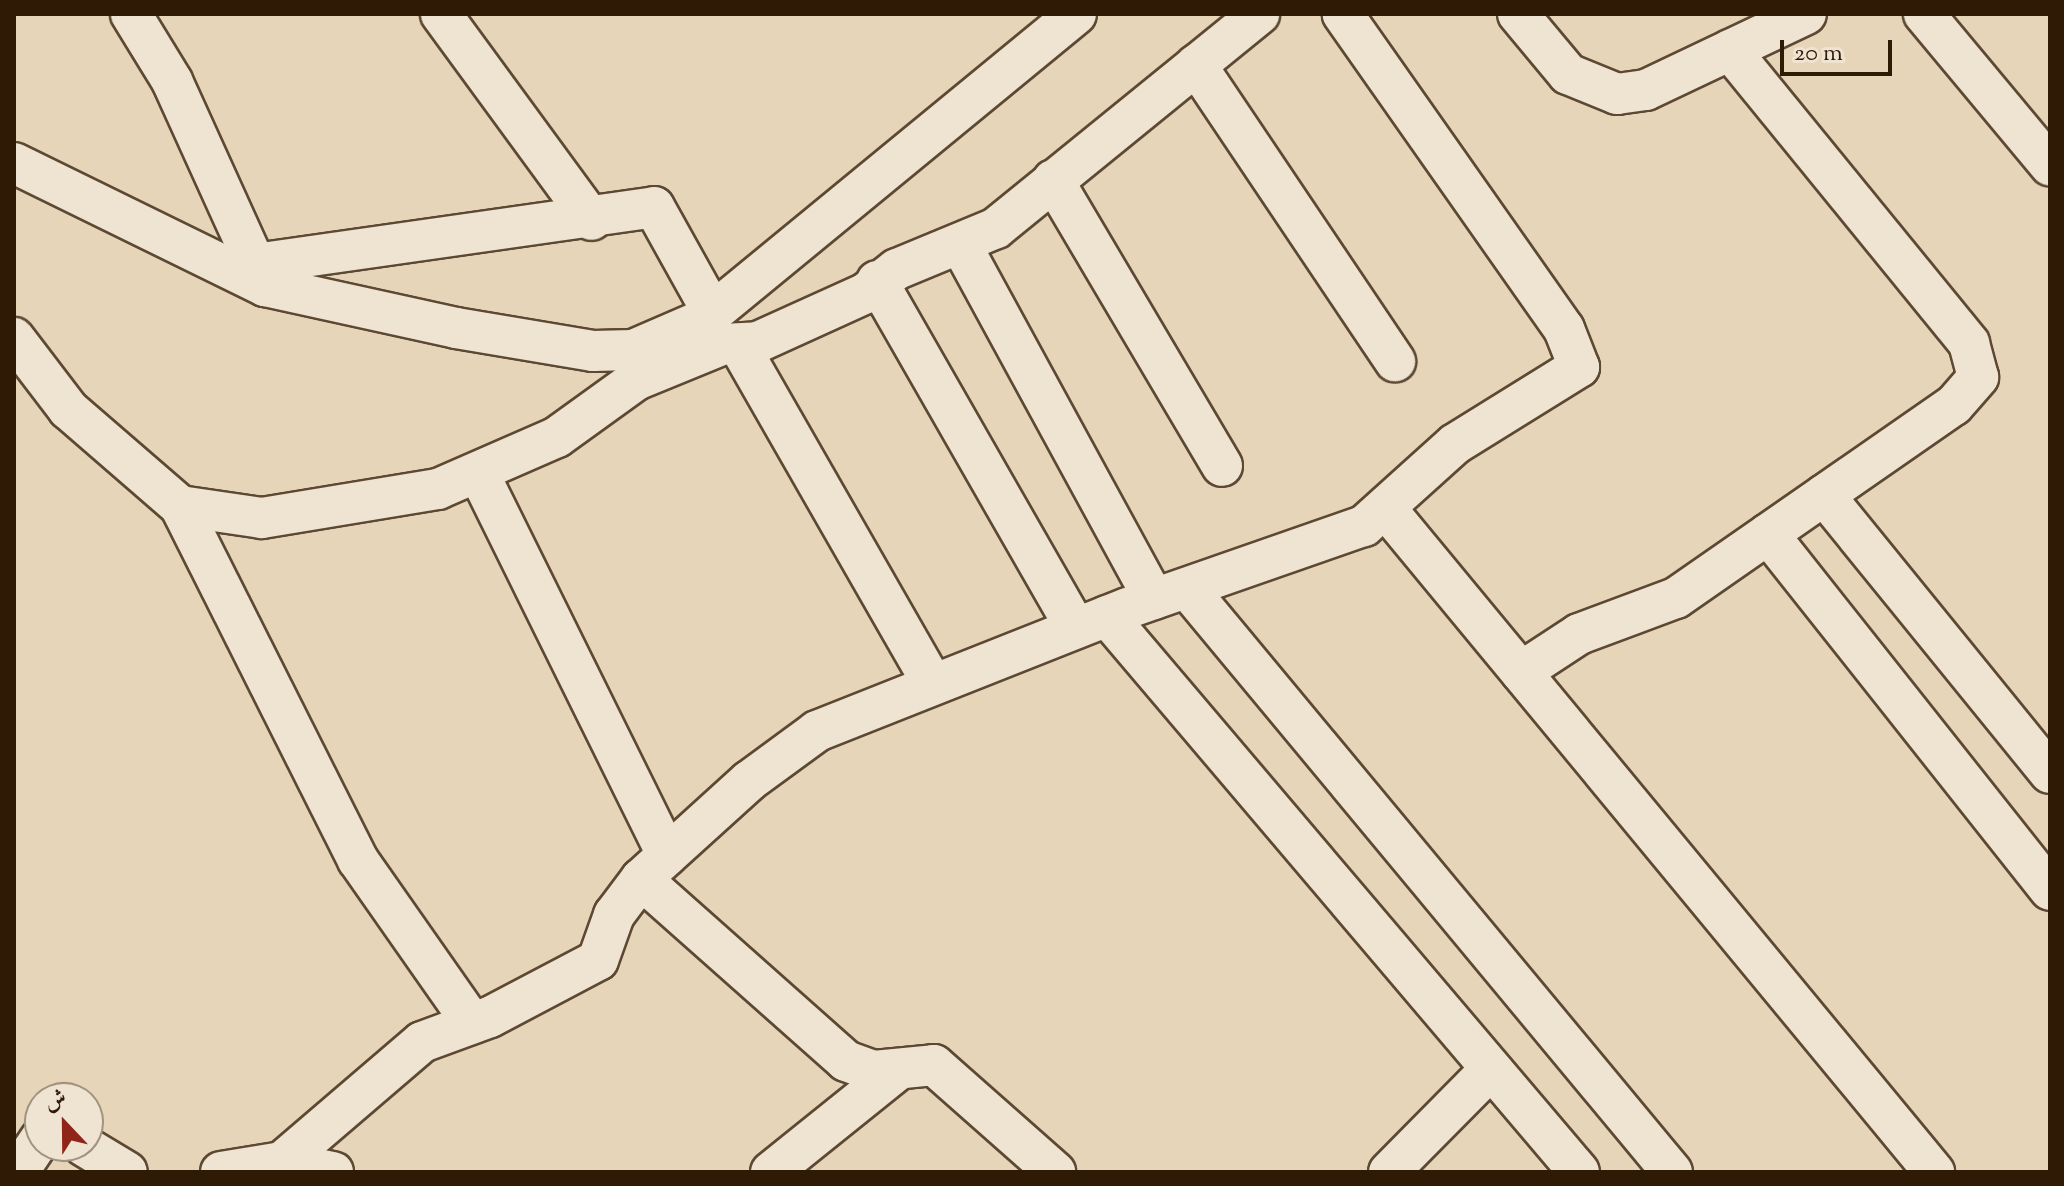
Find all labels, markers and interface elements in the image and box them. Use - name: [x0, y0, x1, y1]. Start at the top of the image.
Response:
- scale bar: [1784, 24, 1896, 74]
- text: 20 m: [1794, 37, 1843, 71]
- north arrow: [24, 1082, 104, 1162]
- text: ش: [40, 1083, 72, 1121]

